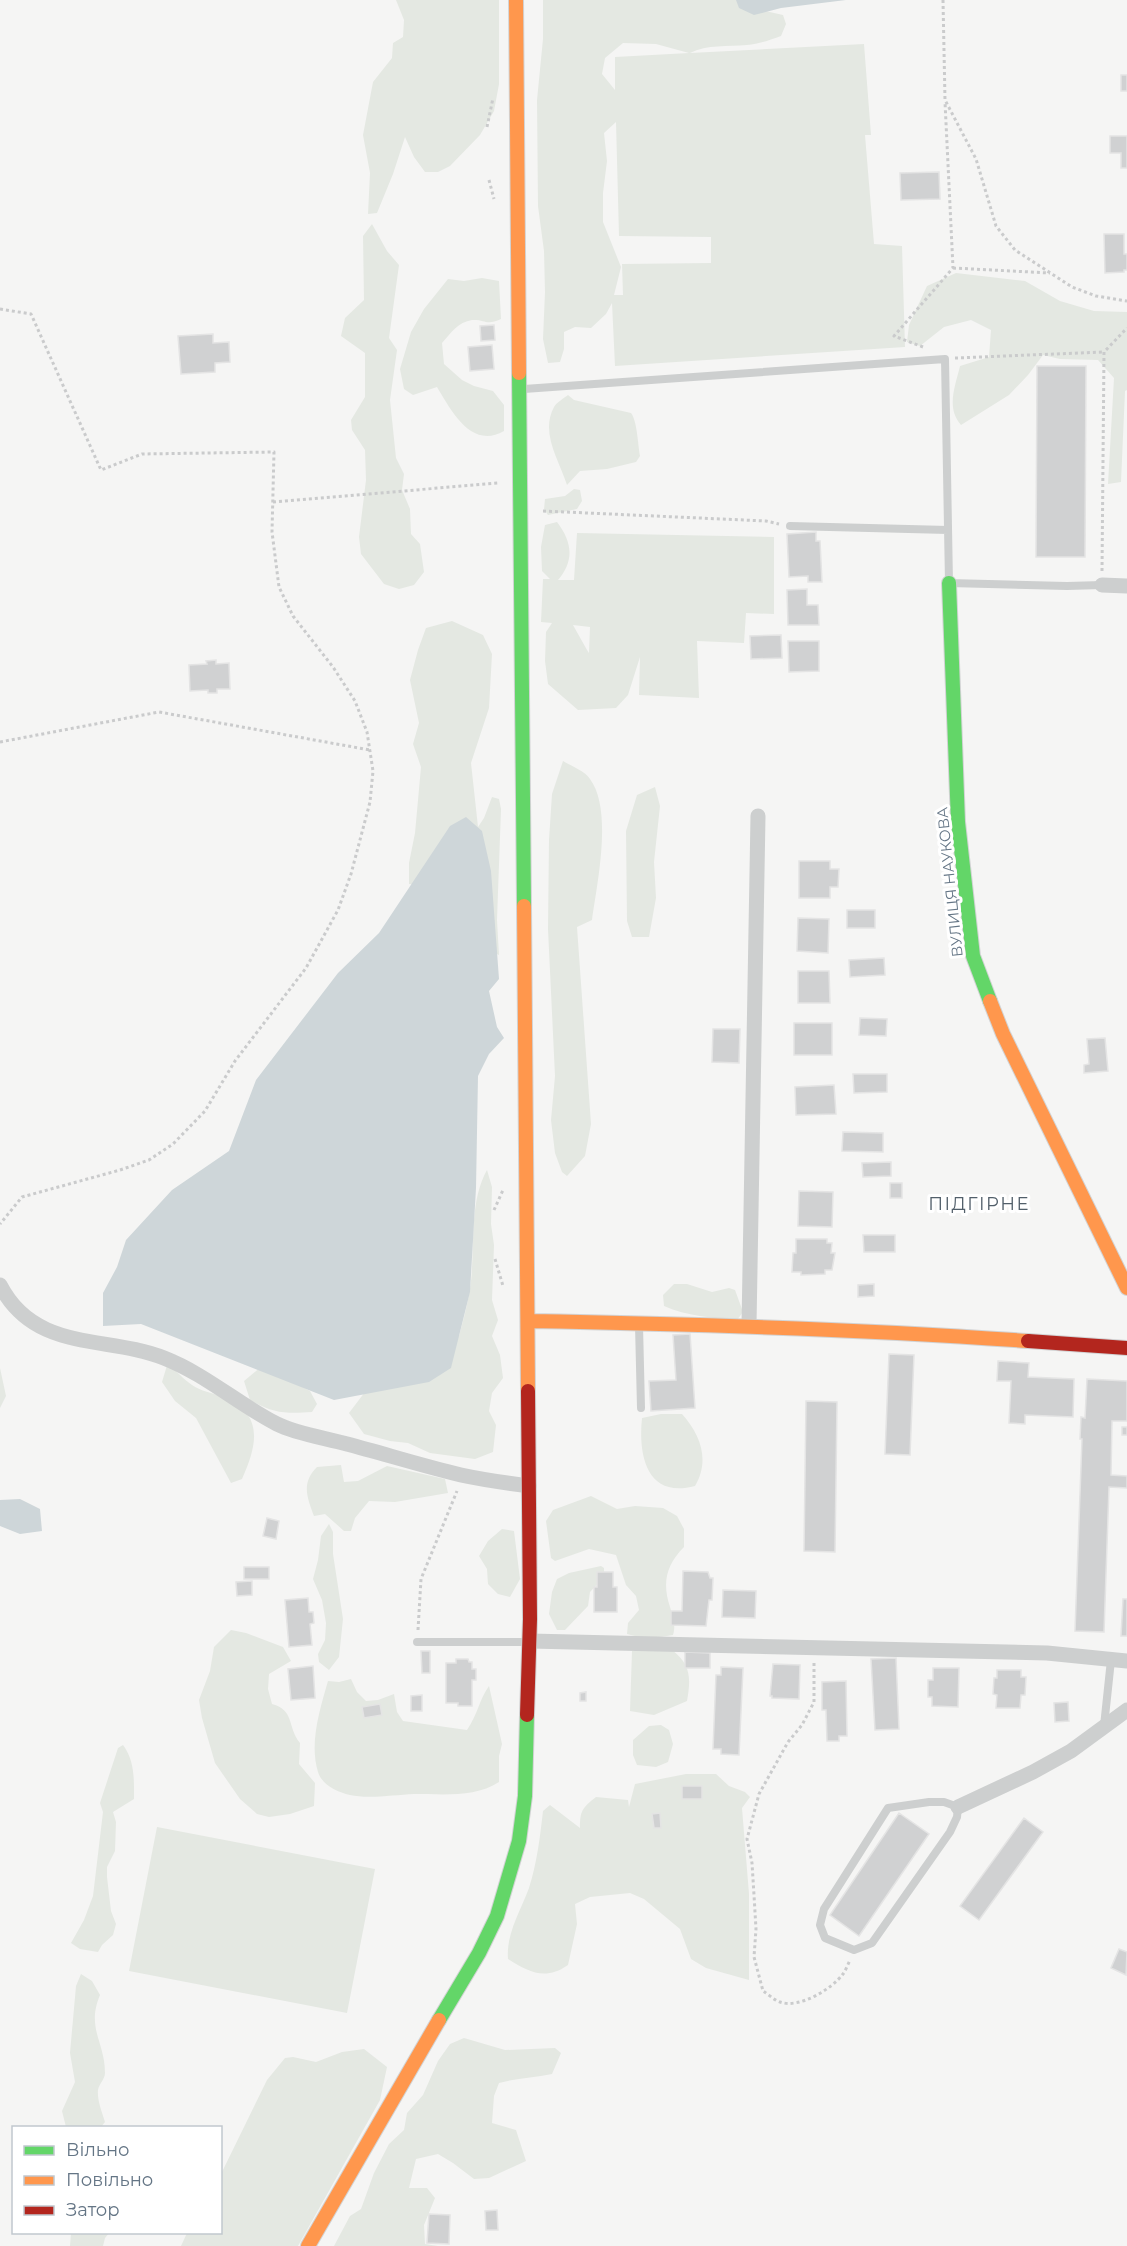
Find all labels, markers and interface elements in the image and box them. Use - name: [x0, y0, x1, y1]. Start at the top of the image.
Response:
- street label: ВУЛИЦЯ НАУКОВА: [932, 806, 967, 958]
- district label: ПІДГІРНЕ: [928, 1193, 1030, 1215]
- legend: [12, 2126, 222, 2234]
- text: Вільно: [66, 2139, 130, 2161]
- text: Повільно: [66, 2169, 153, 2191]
- text: Затор: [66, 2199, 120, 2221]

